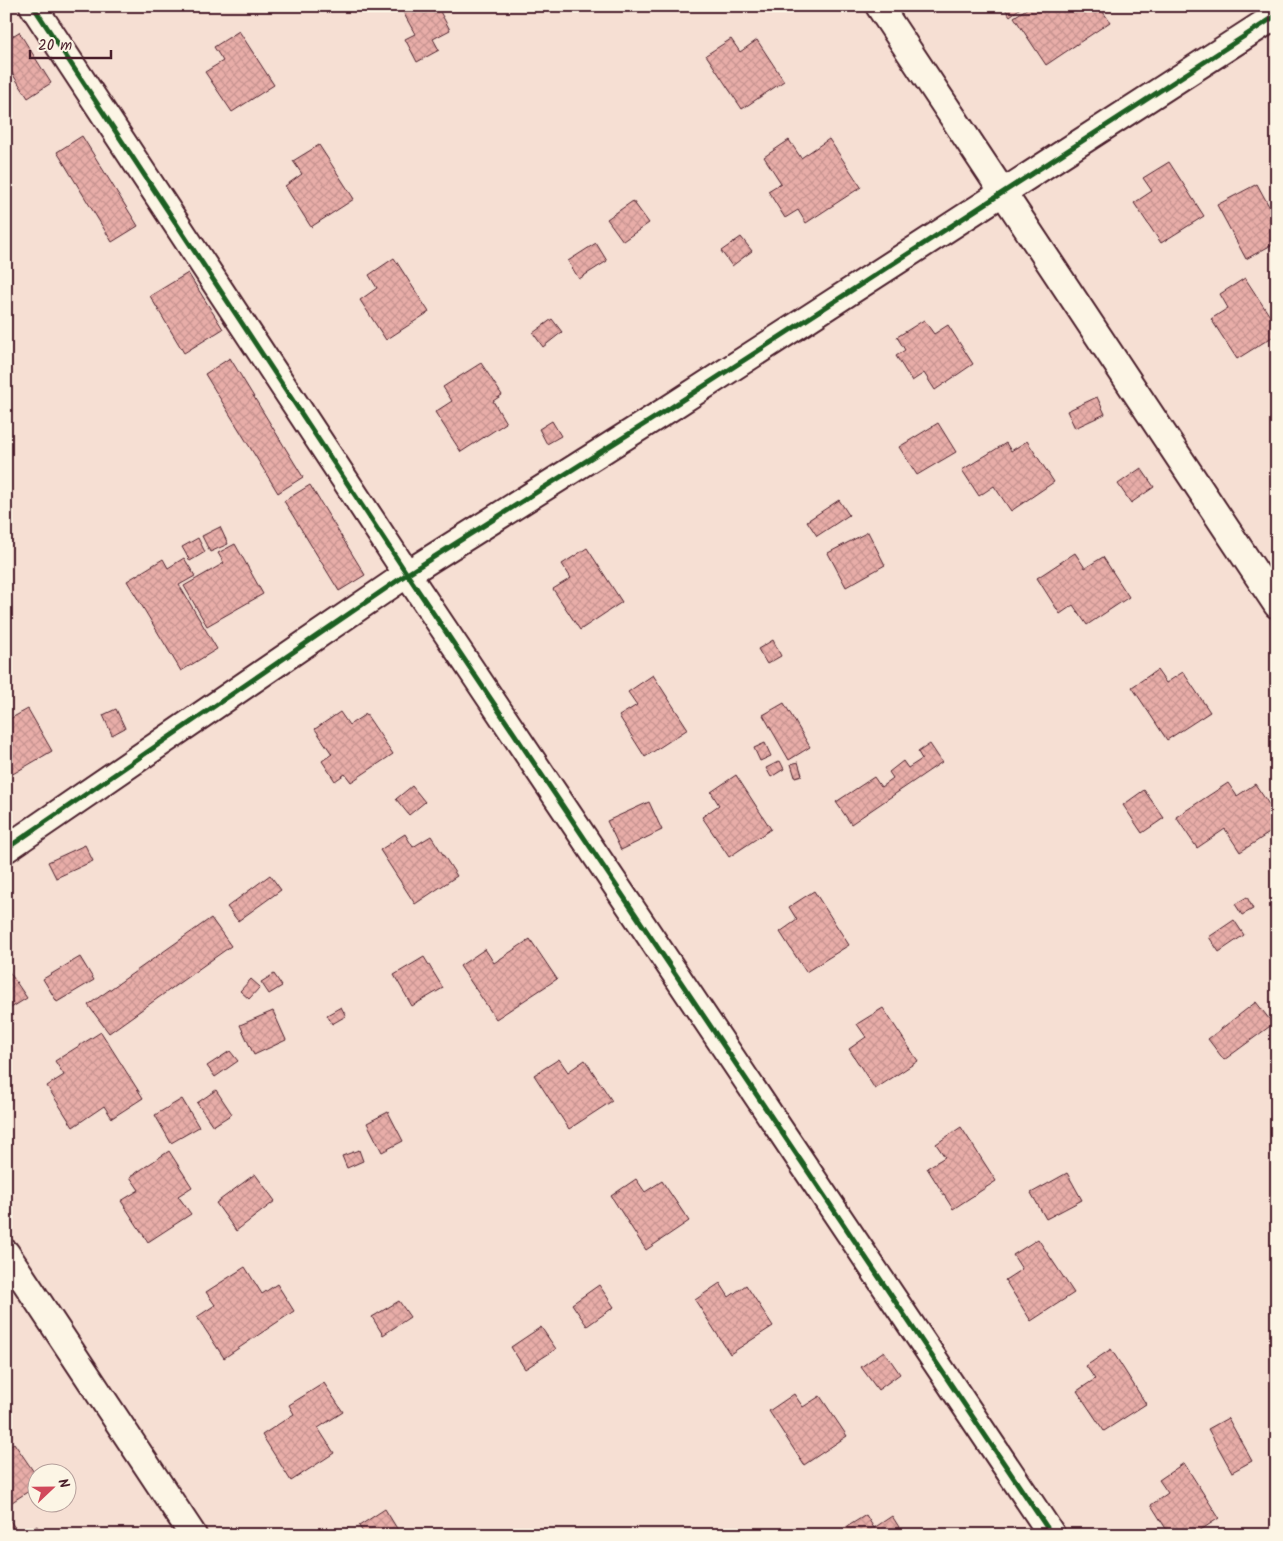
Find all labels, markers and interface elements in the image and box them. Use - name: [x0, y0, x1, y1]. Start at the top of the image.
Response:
- scale bar: [30, 28, 111, 60]
- text: 20 m: [38, 34, 72, 58]
- north arrow: [28, 1464, 78, 1514]
- text: N: [51, 1475, 75, 1492]

